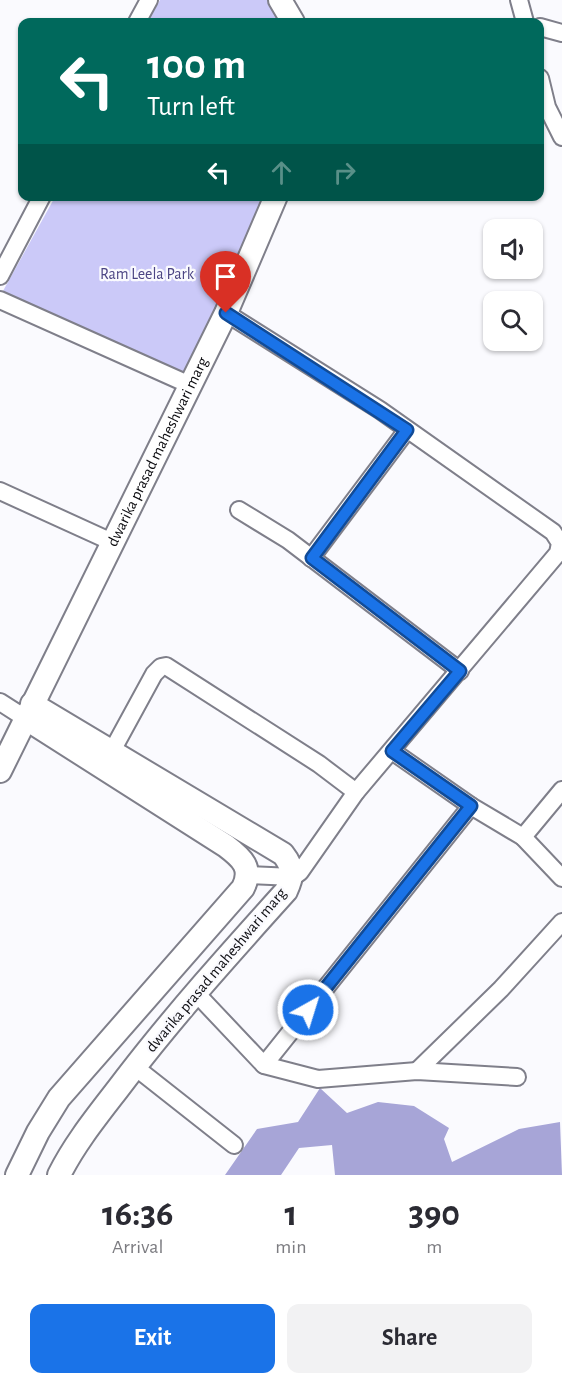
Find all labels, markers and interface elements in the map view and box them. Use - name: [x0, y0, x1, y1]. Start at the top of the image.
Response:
- icon: left: [48, 42, 126, 120]
- text: 100 m: [147, 44, 246, 86]
- text: Turn left: [147, 93, 235, 120]
- icon: left: [202, 156, 235, 189]
- icon: ahead: [265, 156, 298, 189]
- icon: right: [328, 156, 361, 189]
- map controls: [483, 219, 543, 351]
- button: sound: [483, 219, 543, 279]
- pin: [200, 251, 251, 313]
- icon: arrive: [209, 260, 242, 293]
- park label: Ram Leela Park: [100, 266, 195, 282]
- button: search: [483, 291, 543, 351]
- street label: dwarika prasad maheshwari marg: [104, 354, 211, 549]
- street label: dwarika prasad maheshwari marg: [143, 885, 289, 1055]
- position arrow: [276, 978, 340, 1042]
- text: 16:36: [102, 1196, 173, 1232]
- text: 1: [284, 1196, 297, 1232]
- text: 390: [408, 1196, 460, 1232]
- text: Arrival: [112, 1237, 163, 1257]
- text: min: [275, 1237, 306, 1257]
- text: m: [426, 1237, 442, 1257]
- button: Exit: [30, 1304, 275, 1373]
- button: Share: [287, 1304, 532, 1373]

